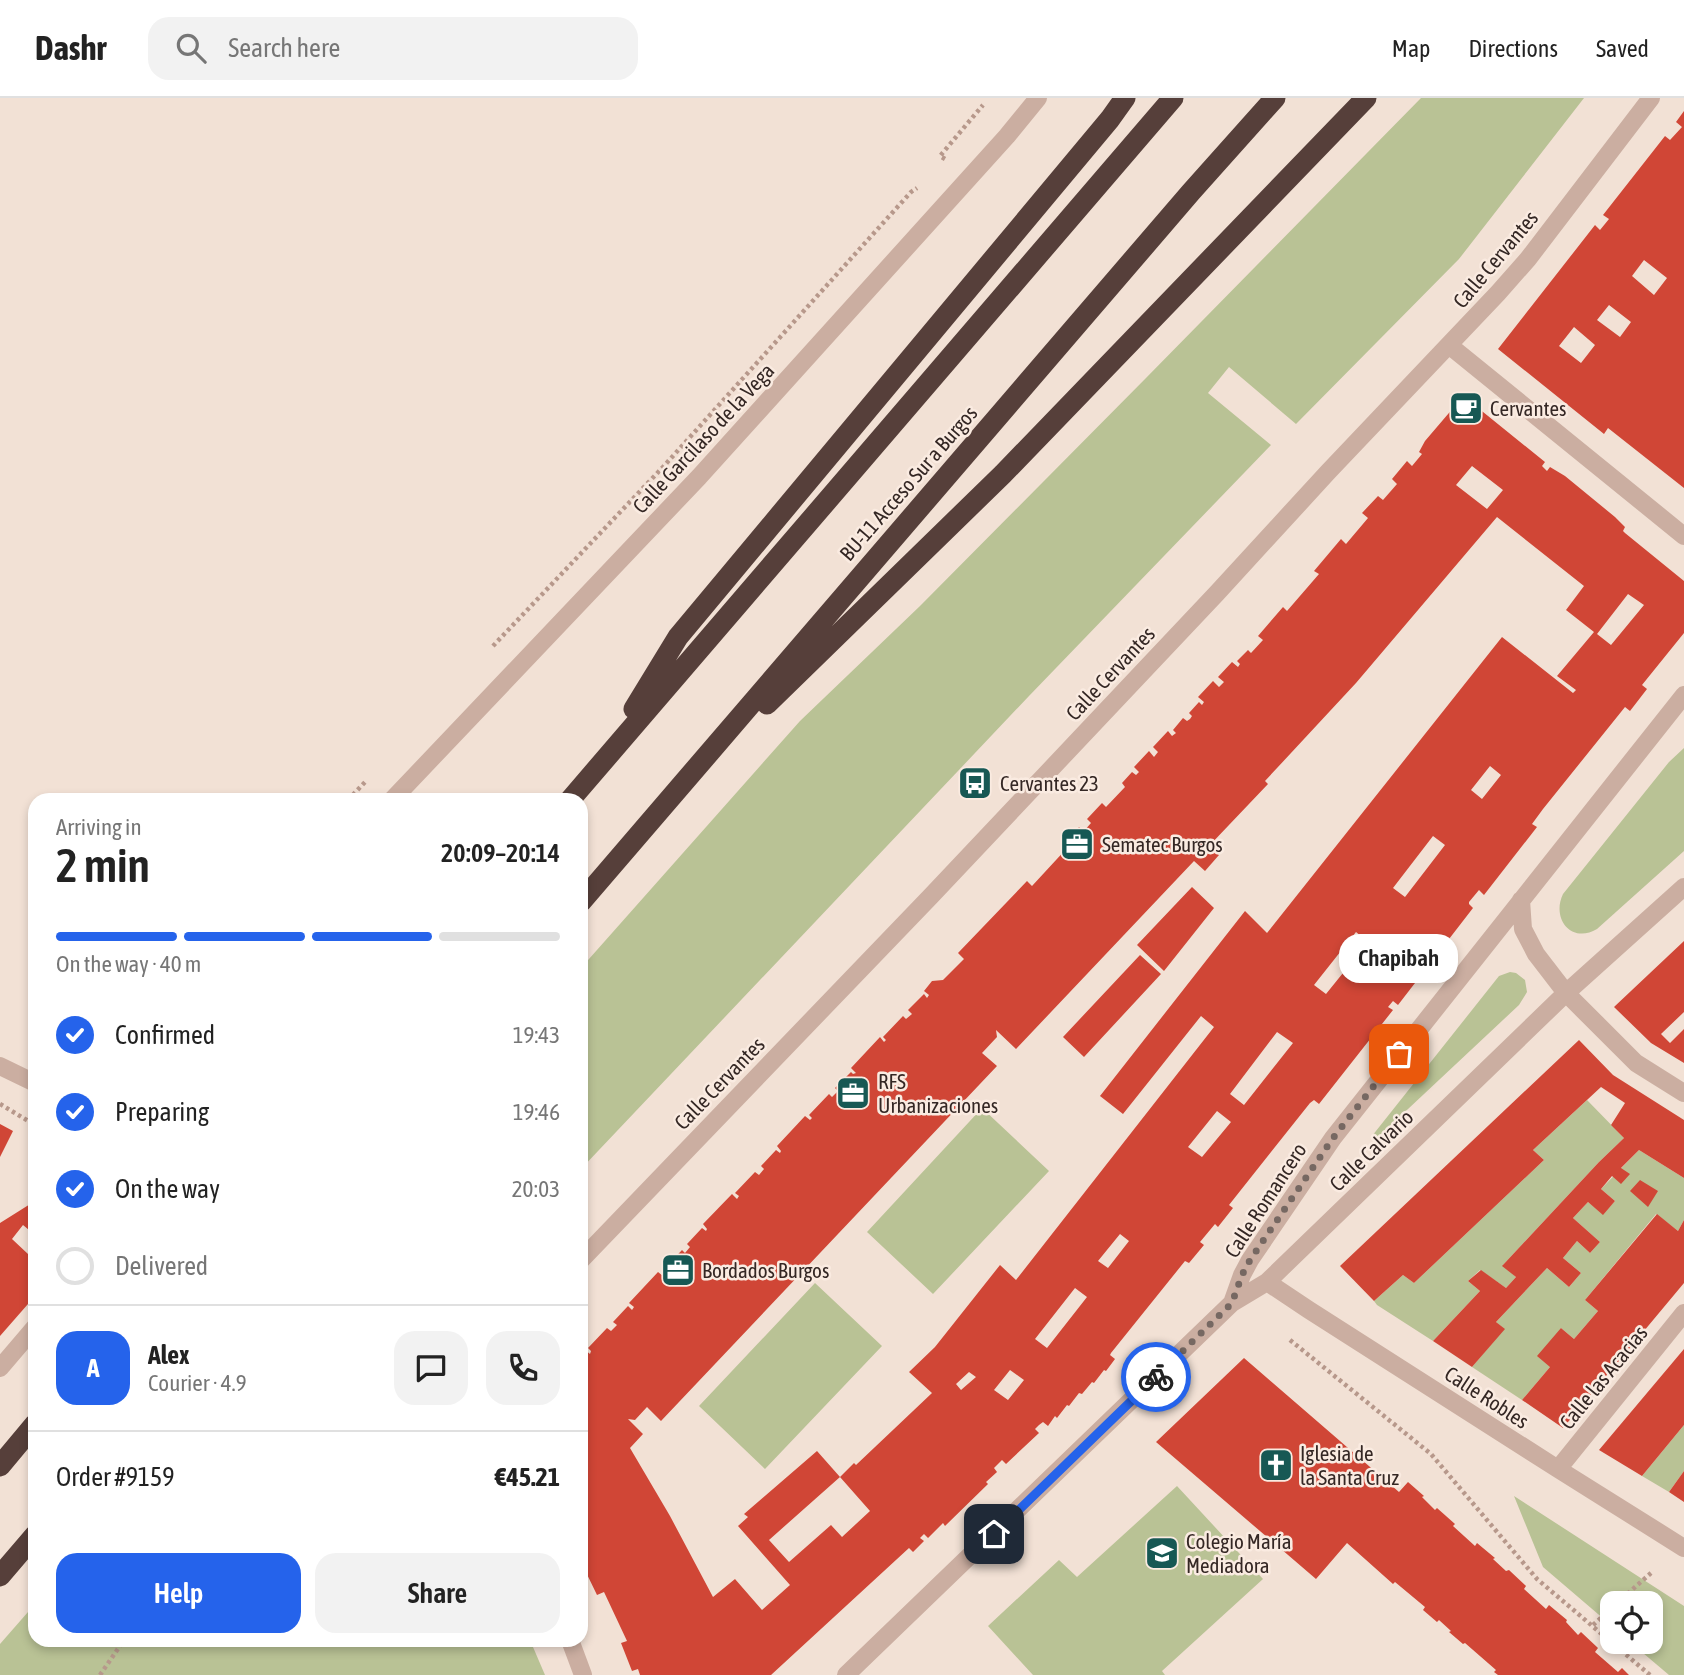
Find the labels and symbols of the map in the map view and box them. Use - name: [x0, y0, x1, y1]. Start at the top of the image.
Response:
- street label: Calle Cervantes: [1448, 206, 1542, 312]
- street label: Calle Garcilaso de la Vega: [627, 358, 779, 518]
- cafe icon: Cervantes: [1447, 389, 1485, 427]
- place label: Cervantes: [1490, 396, 1566, 420]
- street label: BU-11 Acceso Sur a Burgos: [834, 401, 982, 565]
- street label: Calle Cervantes: [1061, 621, 1159, 725]
- bus stop icon: Cervantes 23: [956, 764, 994, 802]
- place label: Cervantes 23: [1000, 771, 1099, 795]
- office icon: Sematec Burgos: [1058, 825, 1096, 863]
- place label: Sematec Burgos: [1102, 832, 1223, 856]
- callout: Chapibah: [1340, 935, 1458, 984]
- pin: [1369, 1024, 1429, 1084]
- street label: Calle Cervantes: [669, 1032, 769, 1134]
- place label: RFS Urbanizaciones: [878, 1069, 998, 1117]
- office icon: RFS Urbanizaciones: [834, 1074, 872, 1112]
- street label: Calle Calvario: [1324, 1104, 1418, 1196]
- street label: Calle Romancero: [1219, 1138, 1311, 1262]
- office icon: Bordados Burgos: [659, 1251, 697, 1289]
- place label: Bordados Burgos: [702, 1258, 829, 1282]
- street label: Calle las Acacias: [1554, 1321, 1652, 1433]
- courier: [1121, 1342, 1191, 1412]
- street label: Calle Robles: [1441, 1361, 1533, 1433]
- place label: Iglesia de la Santa Cruz: [1300, 1441, 1399, 1489]
- church icon: Iglesia de la Santa Cruz: [1257, 1446, 1295, 1484]
- pin: [964, 1504, 1024, 1564]
- place label: Colegio María Mediadora: [1186, 1529, 1291, 1577]
- school or university icon: Colegio María Mediadora: [1143, 1534, 1181, 1572]

